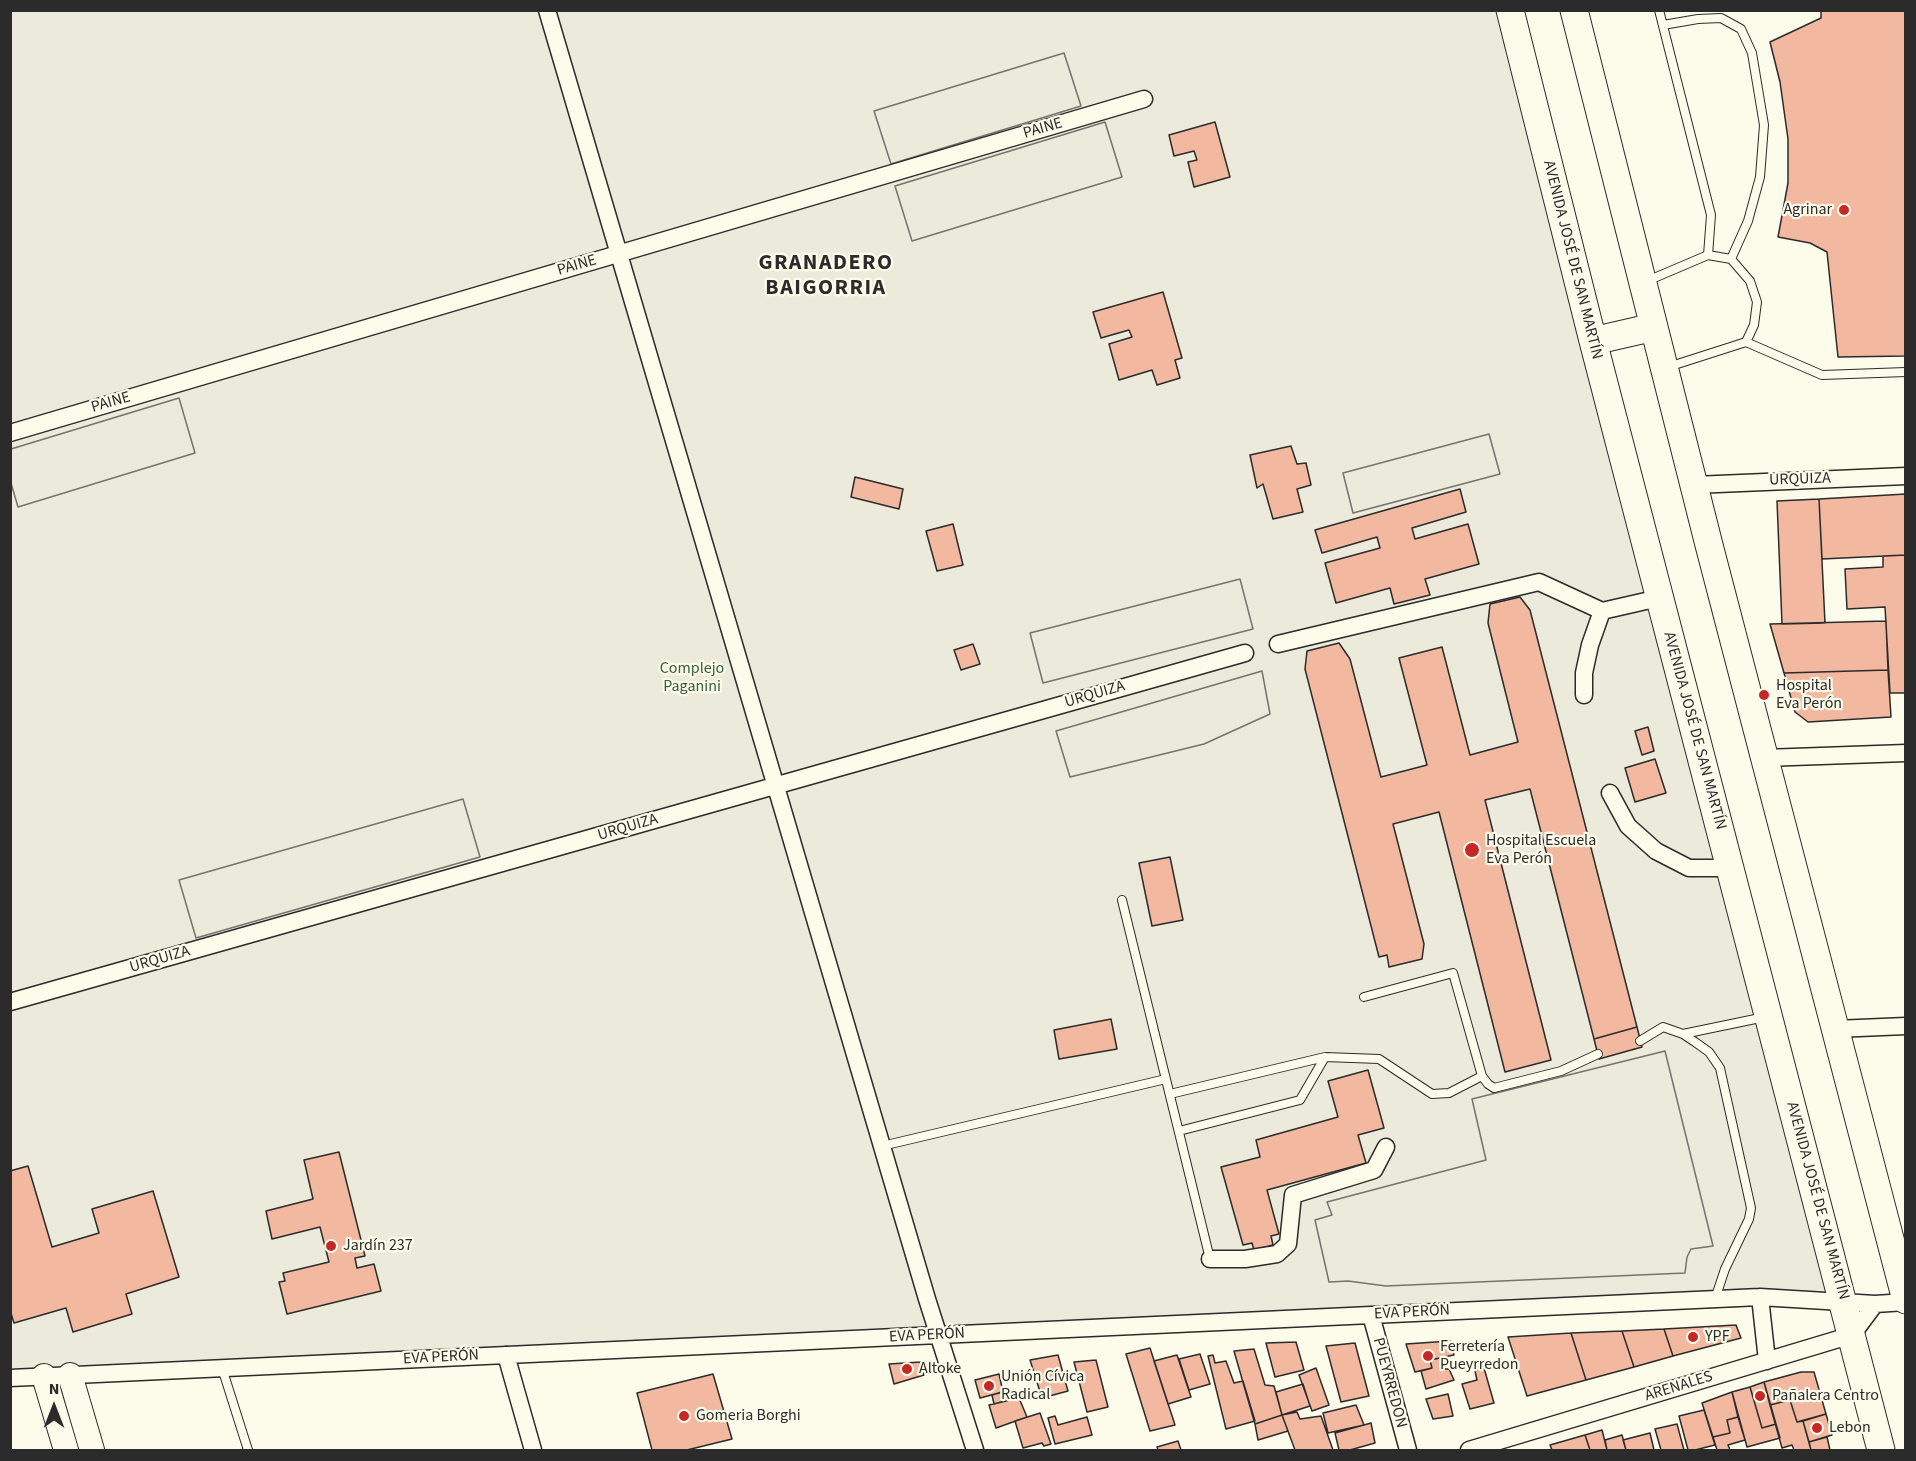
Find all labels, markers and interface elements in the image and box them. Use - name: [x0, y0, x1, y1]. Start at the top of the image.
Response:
- street label: PAINE: [1021, 114, 1065, 144]
- street label: AVENIDA JOSÉ DE SAN MARTÍN: [1538, 159, 1606, 361]
- place label: Agrinar: [1783, 200, 1832, 220]
- marker: Agrinar: [1837, 203, 1851, 217]
- street label: PAINE: [555, 251, 599, 281]
- district label: GRANADERO BAIGORRIA: [758, 251, 894, 302]
- street label: PAINE: [89, 388, 133, 418]
- street label: URQUIZA: [1769, 469, 1831, 491]
- street label: AVENIDA JOSÉ DE SAN MARTÍN: [1658, 630, 1730, 832]
- park label: Complejo Paganini: [660, 659, 724, 697]
- place label: Hospital Eva Perón: [1776, 676, 1842, 714]
- street label: URQUIZA: [1063, 677, 1127, 713]
- marker: Hospital Eva Perón: [1757, 688, 1771, 702]
- street label: URQUIZA: [596, 810, 660, 846]
- place label: Hospital Escuela Eva Perón: [1486, 831, 1596, 869]
- marker: Hospital Escuela Eva Perón: [1463, 841, 1481, 859]
- street label: URQUIZA: [128, 942, 192, 978]
- street label: AVENIDA JOSÉ DE SAN MARTÍN: [1781, 1100, 1853, 1302]
- place label: Jardín 237: [343, 1236, 413, 1256]
- marker: Jardín 237: [324, 1239, 338, 1253]
- street label: EVA PERÓN: [1374, 1301, 1450, 1325]
- street label: EVA PERÓN: [889, 1324, 965, 1348]
- place label: YPF: [1705, 1327, 1730, 1347]
- marker: YPF: [1686, 1330, 1700, 1344]
- street label: PUEYRREDON: [1368, 1336, 1410, 1430]
- place label: Ferretería Pueyrredon: [1440, 1337, 1518, 1375]
- street label: EVA PERÓN: [403, 1346, 479, 1370]
- marker: Ferretería Pueyrredon: [1421, 1349, 1435, 1363]
- place label: Altoke: [919, 1359, 961, 1379]
- marker: Altoke: [900, 1362, 914, 1376]
- place label: Unión Cívica Radical: [1001, 1367, 1084, 1405]
- street label: ARENALES: [1643, 1368, 1715, 1406]
- north arrow: [24, 1377, 84, 1437]
- text: N: [49, 1378, 59, 1400]
- marker: Unión Cívica Radical: [982, 1379, 996, 1393]
- place label: Pañalera Centro: [1772, 1386, 1879, 1406]
- marker: Pañalera Centro: [1753, 1389, 1767, 1403]
- place label: Gomeria Borghi: [696, 1406, 801, 1426]
- marker: Gomeria Borghi: [677, 1409, 691, 1423]
- place label: Lebon: [1829, 1418, 1871, 1438]
- marker: Lebon: [1810, 1421, 1824, 1435]

